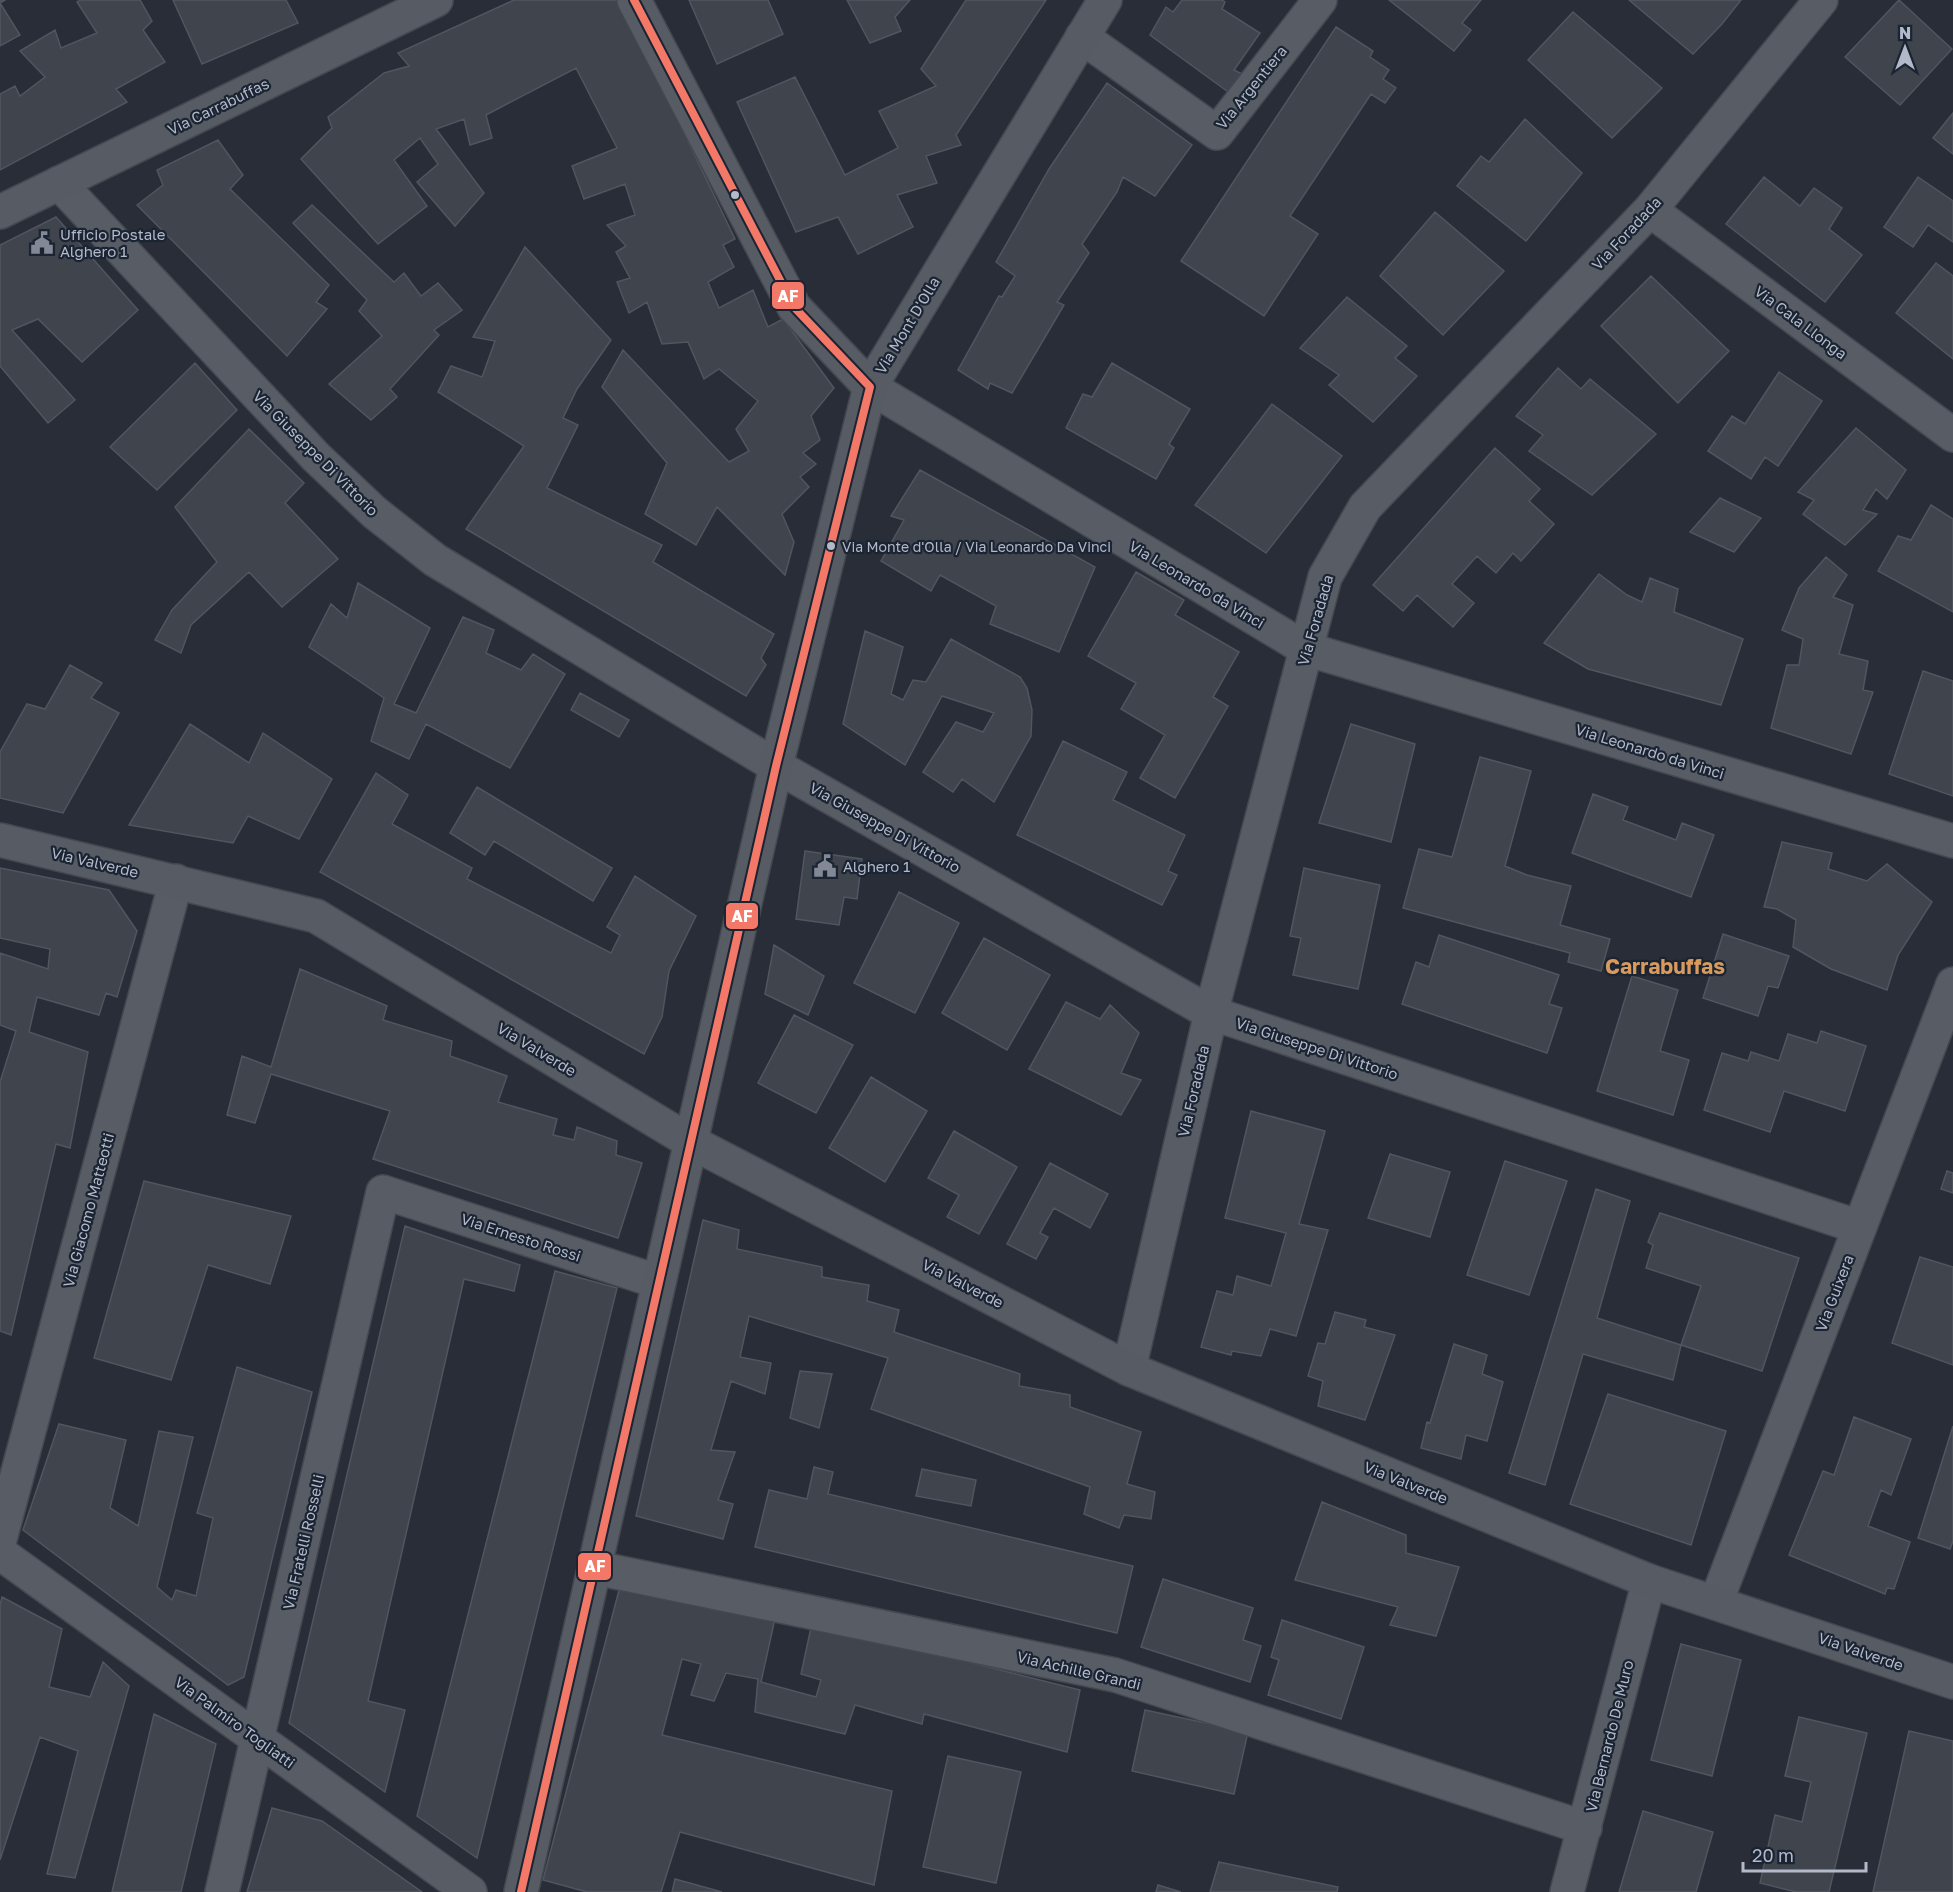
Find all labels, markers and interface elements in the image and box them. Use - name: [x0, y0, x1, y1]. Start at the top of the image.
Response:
- north arrow: [1875, 18, 1935, 78]
- text: N: [1899, 23, 1911, 43]
- street label: Via Argentiera: [1212, 42, 1290, 132]
- street label: Via Carrabuffas: [164, 74, 272, 138]
- unlabelled marker: [729, 189, 741, 201]
- street label: Via Foradada: [1587, 193, 1665, 273]
- place label: Ufficio Postale Alghero 1: [60, 225, 166, 260]
- public building icon: Ufficio Postale Alghero 1: [29, 230, 55, 256]
- street label: Via Mont D'Olla: [871, 273, 943, 377]
- line badge: AF: [771, 281, 805, 310]
- street label: Via Cala Llonga: [1751, 281, 1851, 363]
- text: AF: [778, 286, 799, 306]
- street label: Via Giuseppe Di Vittorio: [250, 387, 382, 519]
- street label: Via Leonardo da Vinci: [1126, 536, 1268, 632]
- place label: Via Monte d'Olla / Via Leonardo Da Vinci: [842, 538, 1111, 555]
- marker: Via Monte d'Olla / Via Leonardo Da Vinci: [825, 540, 837, 552]
- street label: Via Foradada: [1293, 573, 1337, 667]
- street label: Via Leonardo da Vinci: [1573, 720, 1727, 782]
- street label: Via Giuseppe Di Vittorio: [806, 778, 964, 876]
- street label: Via Valverde: [50, 843, 141, 881]
- public building icon: Alghero 1: [812, 853, 838, 879]
- place label: Alghero 1: [843, 857, 910, 875]
- line badge: AF: [725, 902, 759, 930]
- text: AF: [732, 906, 753, 926]
- district label: Carrabuffas: [1605, 953, 1725, 979]
- street label: Via Giuseppe Di Vittorio: [1234, 1013, 1400, 1083]
- street label: Via Valverde: [494, 1018, 580, 1080]
- street label: Via Foradada: [1174, 1043, 1212, 1139]
- street label: Via Giacomo Matteotti: [59, 1131, 117, 1289]
- street label: Via Ernesto Rossi: [459, 1209, 583, 1265]
- street label: Via Guixera: [1811, 1252, 1857, 1334]
- street label: Via Valverde: [919, 1255, 1007, 1311]
- street label: Via Valverde: [1361, 1457, 1451, 1507]
- street label: Via Fratelli Rosselli: [279, 1472, 327, 1612]
- line badge: AF: [577, 1552, 612, 1581]
- text: AF: [585, 1556, 606, 1576]
- street label: Via Valverde: [1816, 1628, 1906, 1674]
- street label: Via Achille Grandi: [1015, 1647, 1143, 1693]
- street label: Via Bernardo De Muro: [1581, 1658, 1637, 1814]
- street label: Via Palmiro Togliatti: [171, 1672, 299, 1772]
- scale bar: [1743, 1835, 1866, 1873]
- text: 20 m: [1752, 1844, 1794, 1866]

